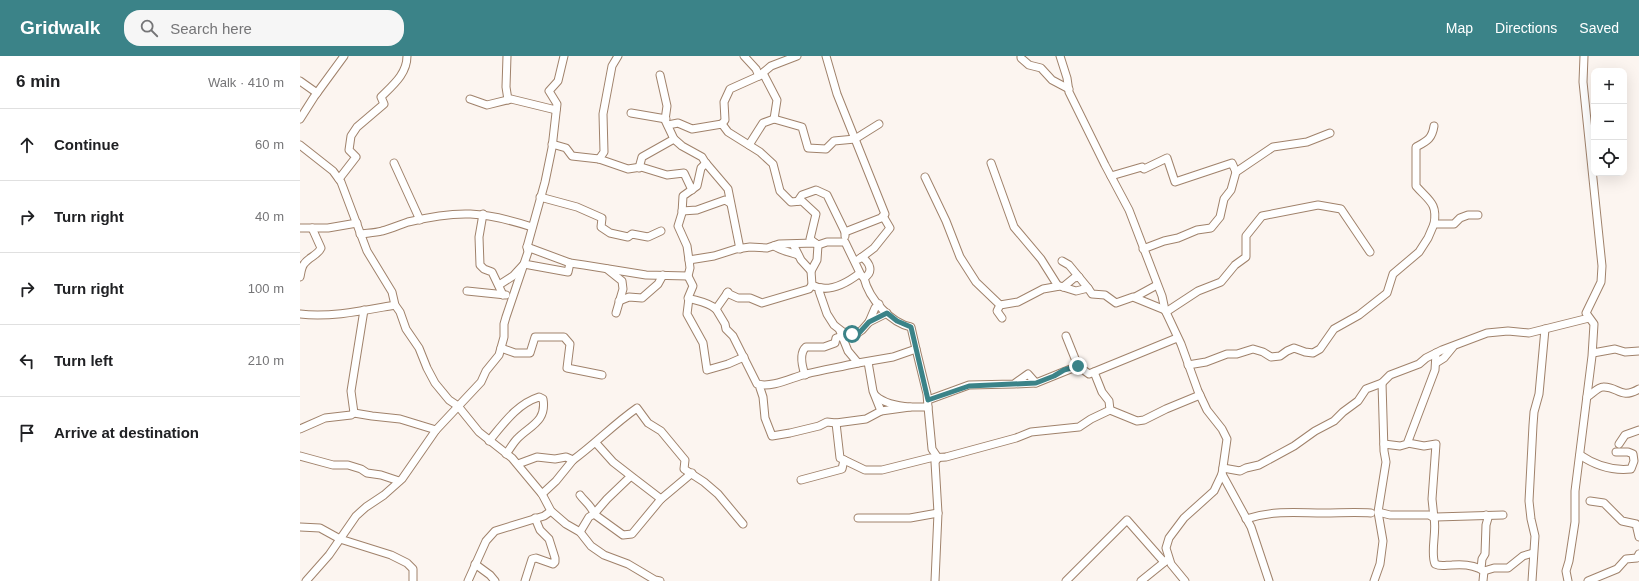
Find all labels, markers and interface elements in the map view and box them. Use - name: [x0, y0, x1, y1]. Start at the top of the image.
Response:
- search box: [124, 10, 404, 46]
- text: Gridwalk: [20, 17, 100, 38]
- icon: search: [138, 17, 160, 39]
- text: Search here: [170, 20, 252, 37]
- text: Map: [1446, 20, 1473, 36]
- text: Directions: [1495, 20, 1557, 36]
- text: Saved: [1579, 20, 1619, 36]
- map controls: [1591, 68, 1627, 176]
- button: +: [1591, 68, 1627, 104]
- text: 6 min: [16, 72, 60, 91]
- text: Walk · 410 m: [208, 75, 284, 90]
- button: −: [1591, 104, 1627, 140]
- icon: ahead: [16, 134, 38, 156]
- text: Continue: [54, 136, 119, 153]
- text: 60 m: [255, 137, 284, 152]
- button: locate: [1591, 140, 1627, 176]
- icon: right: [16, 206, 38, 228]
- text: Turn right: [54, 208, 124, 225]
- text: 40 m: [255, 209, 284, 224]
- icon: right: [16, 278, 38, 300]
- text: Turn right: [54, 280, 124, 297]
- text: 100 m: [248, 281, 284, 296]
- route start: [843, 325, 861, 343]
- icon: left: [16, 350, 38, 372]
- text: Turn left: [54, 352, 113, 369]
- text: 210 m: [248, 353, 284, 368]
- route end: [1069, 357, 1087, 375]
- icon: arrive: [16, 422, 38, 444]
- text: Arrive at destination: [54, 424, 199, 441]

